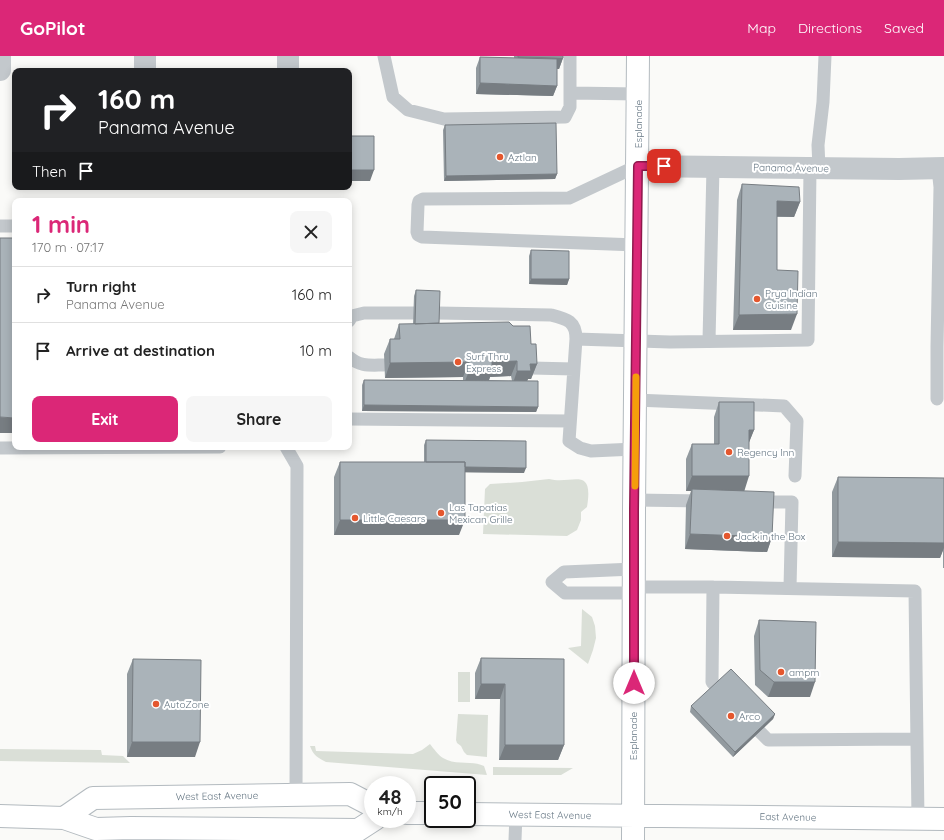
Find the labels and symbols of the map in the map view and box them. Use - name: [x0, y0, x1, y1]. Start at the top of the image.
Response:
- street label: Esplanade: [632, 99, 645, 148]
- pin: [647, 149, 681, 183]
- place label: Aztlan: [508, 151, 537, 164]
- marker: Aztlan: [495, 152, 505, 162]
- street label: Panama Avenue: [753, 161, 829, 175]
- place label: Prya Indian Cuisine: [765, 287, 818, 312]
- marker: Prya Indian Cuisine: [752, 294, 762, 304]
- place label: Surf Thru Express: [466, 350, 509, 375]
- marker: Surf Thru Express: [453, 357, 463, 367]
- place label: Regency Inn: [737, 446, 794, 459]
- marker: Regency Inn: [724, 447, 734, 457]
- place label: Las Tapatias Mexican Grille: [449, 501, 513, 526]
- marker: Las Tapatias Mexican Grille: [436, 508, 446, 518]
- place label: Little Caesars: [363, 512, 426, 525]
- marker: Little Caesars: [350, 513, 360, 523]
- place label: Jack in the Box: [735, 530, 806, 543]
- marker: Jack in the Box: [722, 531, 732, 541]
- position arrow: [613, 662, 655, 704]
- place label: ampm: [789, 666, 819, 679]
- marker: ampm: [776, 667, 786, 677]
- place label: AutoZone: [164, 698, 210, 711]
- marker: AutoZone: [151, 699, 161, 709]
- place label: Arco: [739, 710, 760, 723]
- street label: Esplanade: [627, 711, 640, 760]
- marker: Arco: [726, 711, 736, 721]
- speed limit sign: 50: [424, 776, 476, 828]
- street label: West East Avenue: [176, 789, 259, 803]
- street label: West East Avenue: [509, 808, 592, 822]
- street label: East Avenue: [760, 810, 817, 824]

